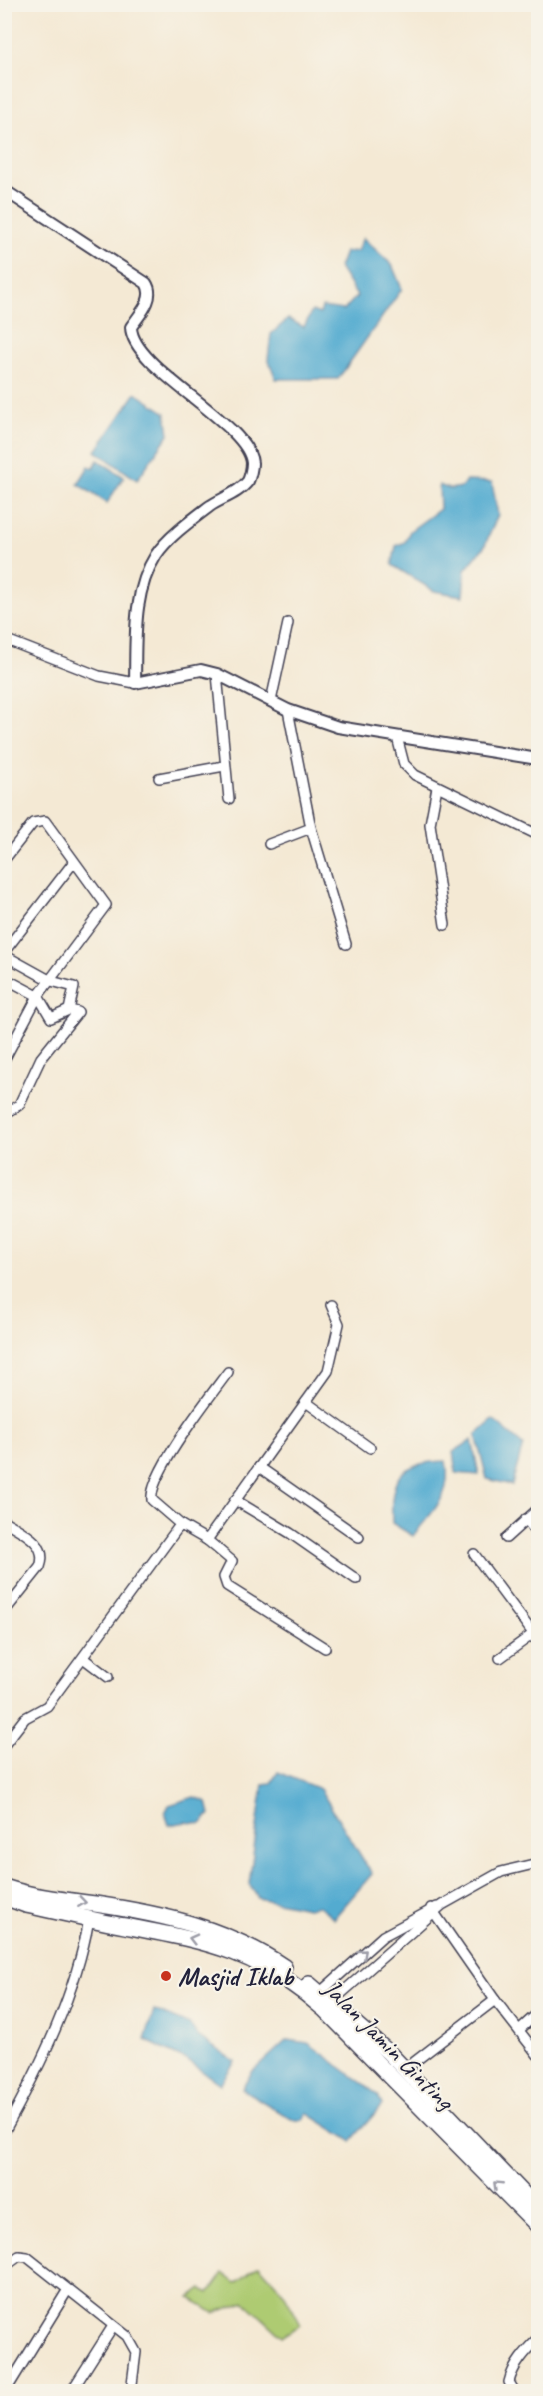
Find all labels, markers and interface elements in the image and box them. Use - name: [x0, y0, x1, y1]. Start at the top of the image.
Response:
- one-way arrow: [78, 1896, 87, 1908]
- one-way arrow: [188, 1933, 198, 1946]
- one-way arrow: [357, 1949, 367, 1960]
- place label: Masjid Iklab: [178, 1960, 295, 1993]
- marker: Masjid Iklab: [159, 1969, 173, 1983]
- street label: Jalan Jamin Ginting: [315, 1971, 462, 2118]
- one-way arrow: [493, 2182, 504, 2193]

